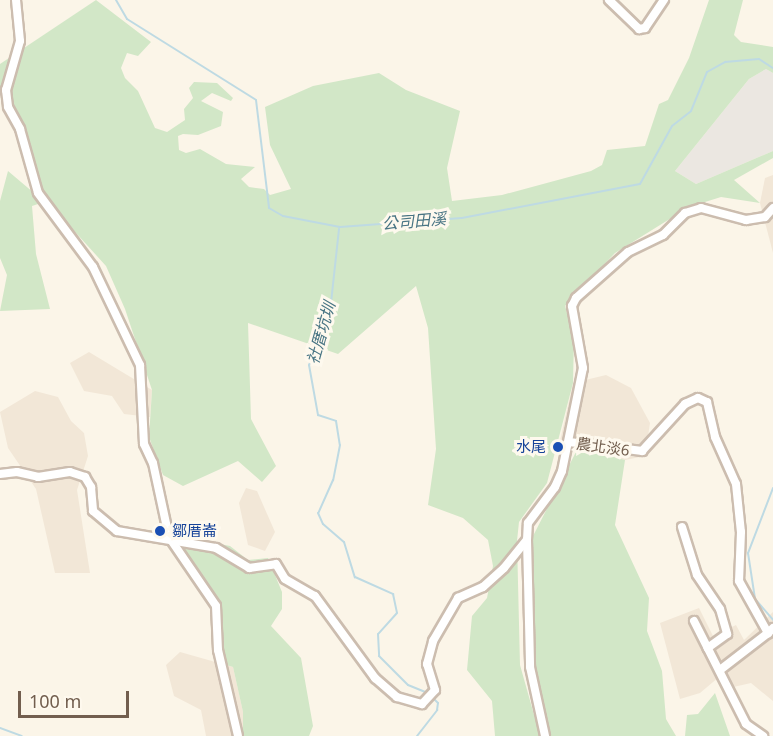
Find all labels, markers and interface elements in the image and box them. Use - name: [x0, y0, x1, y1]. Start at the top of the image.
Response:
- water label: 公司田溪: [381, 209, 447, 233]
- water label: 社厝坑圳: [303, 300, 339, 366]
- street label: 農北淡6: [575, 434, 631, 460]
- place label: 水尾: [516, 438, 546, 456]
- marker: 水尾: [551, 440, 565, 454]
- place label: 鄒厝崙: [172, 522, 217, 540]
- marker: 鄒厝崙: [153, 524, 167, 538]
- scale bar: [21, 679, 132, 717]
- text: 100 m: [29, 689, 81, 713]

